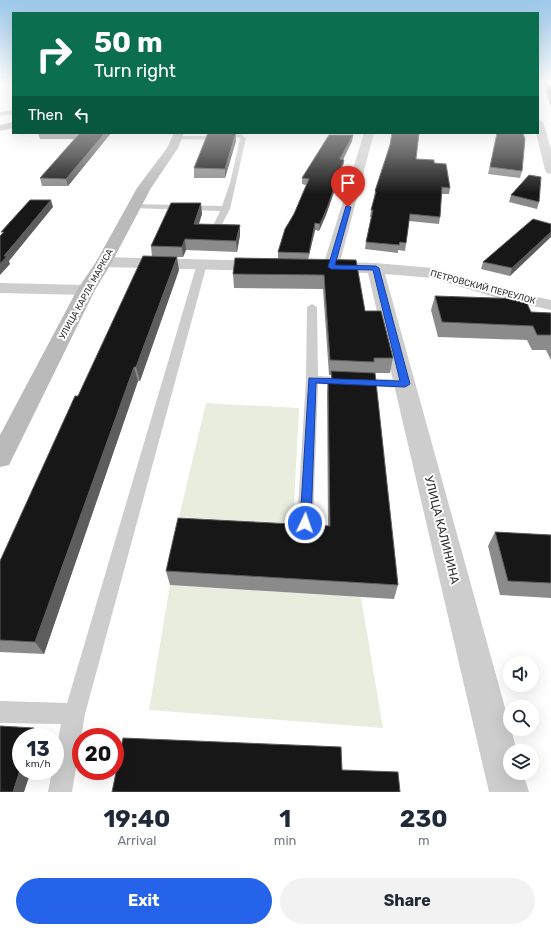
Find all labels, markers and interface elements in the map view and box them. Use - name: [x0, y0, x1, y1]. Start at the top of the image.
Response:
- text: 50 m: [94, 26, 163, 59]
- icon: right: [28, 28, 80, 80]
- text: Turn right: [94, 60, 176, 82]
- icon: left: [71, 104, 93, 126]
- text: Then: [28, 106, 63, 124]
- pin: [331, 166, 365, 207]
- icon: arrive: [337, 172, 359, 194]
- street label: УЛИЦА КАРЛА МАРКСА: [57, 247, 115, 341]
- street label: ПЕТРОВСКИЙ ПЕРЕУЛОК: [429, 267, 537, 306]
- street label: УЛИЦА КАЛИНИНА: [422, 474, 462, 586]
- position arrow: [284, 502, 326, 544]
- map controls: [503, 656, 539, 780]
- button: sound: [503, 656, 539, 692]
- button: search: [503, 700, 539, 736]
- speed limit sign: 20: [72, 728, 124, 780]
- text: 13: [26, 737, 50, 761]
- button: layers: [503, 744, 539, 780]
- text: km/h: [26, 758, 50, 770]
- text: 19:40: [103, 805, 170, 833]
- text: 1: [279, 805, 291, 833]
- text: 230: [400, 805, 448, 833]
- text: Arrival: [117, 833, 156, 848]
- text: min: [274, 833, 296, 848]
- text: m: [418, 833, 429, 848]
- button: Exit: [16, 878, 272, 924]
- button: Share: [280, 878, 535, 924]

